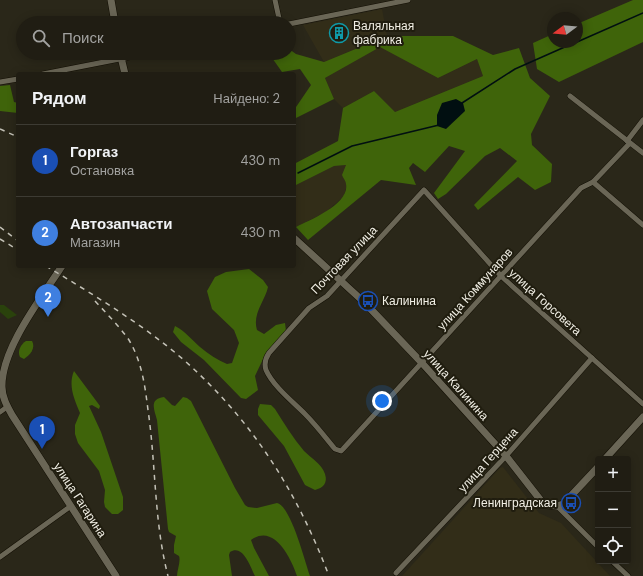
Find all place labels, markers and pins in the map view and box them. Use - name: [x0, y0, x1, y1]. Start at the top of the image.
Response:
- place label: Валяльная фабрика: [353, 18, 414, 48]
- building icon: Валяльная фабрика: [328, 22, 350, 44]
- pin: 2: [35, 284, 61, 317]
- bus stop icon: Калинина: [357, 290, 379, 312]
- place label: Калинина: [382, 293, 436, 309]
- pin: 1: [29, 416, 55, 449]
- bus stop icon: Ленинградская: [560, 492, 582, 514]
- place label: Ленинградская: [473, 495, 557, 511]

